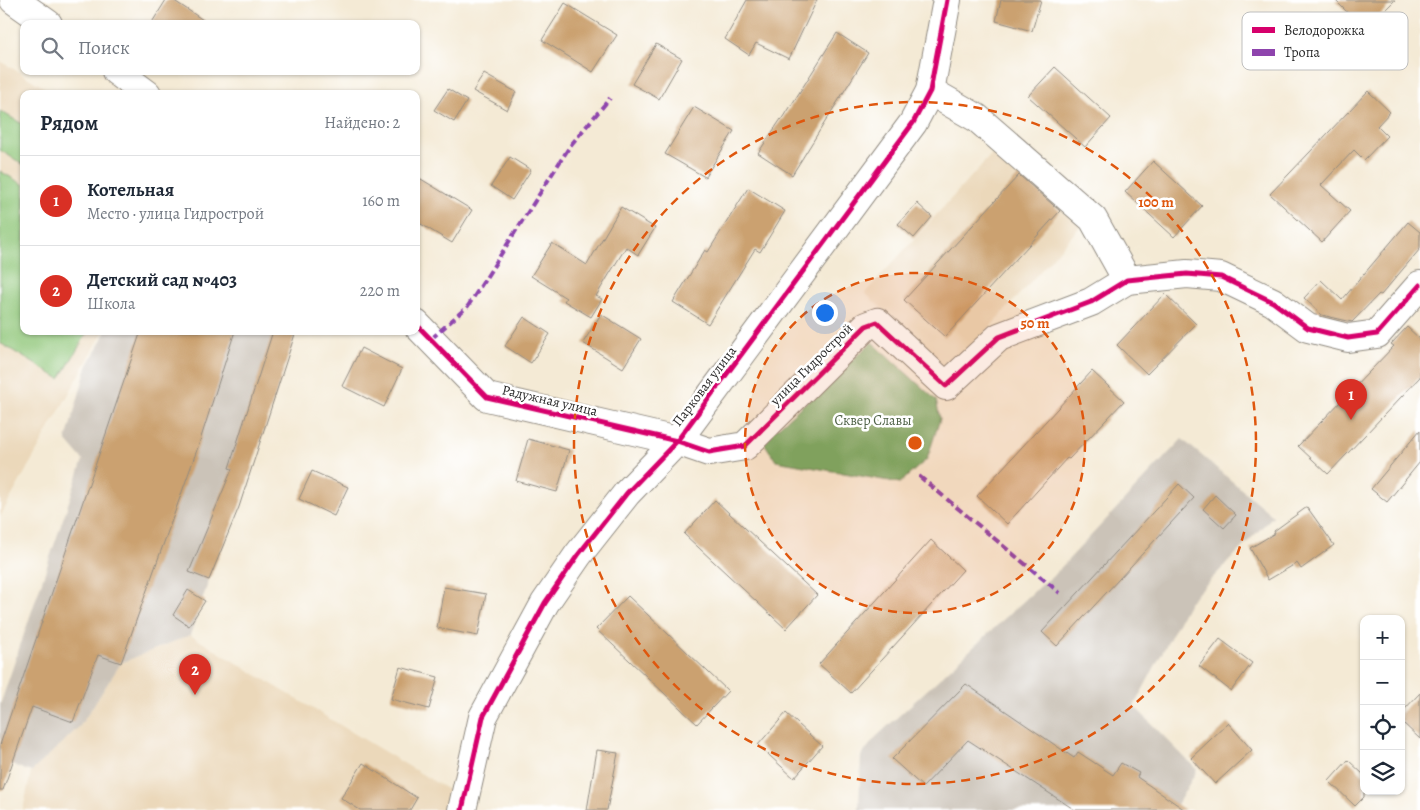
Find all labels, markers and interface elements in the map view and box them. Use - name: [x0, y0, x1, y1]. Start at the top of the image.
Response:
- legend: [1242, 12, 1408, 70]
- search box: [20, 20, 420, 75]
- text: Велодорожка: [1284, 21, 1365, 40]
- icon: search: [38, 34, 66, 62]
- text: Поиск: [78, 35, 130, 61]
- text: Тропа: [1284, 43, 1321, 62]
- text: Рядом: [40, 109, 98, 137]
- text: Найдено: 2: [324, 112, 400, 134]
- text: Котельная: [87, 177, 174, 203]
- text: 1: [53, 190, 59, 212]
- text: 160 m: [362, 190, 400, 212]
- text: 100 m: [1138, 192, 1174, 212]
- text: Место · улица Гидрострой: [87, 203, 264, 225]
- text: Детский сад №403: [87, 267, 237, 293]
- text: 2: [52, 280, 60, 302]
- text: 220 m: [360, 280, 400, 302]
- text: Школа: [87, 293, 135, 315]
- your location: [812, 300, 838, 326]
- text: 50 m: [1020, 313, 1050, 333]
- street label: улица Гидрострой: [765, 319, 857, 410]
- street label: Парковая улица: [668, 342, 741, 430]
- pin: 1: [1335, 379, 1367, 420]
- street label: Радужная улица: [500, 380, 600, 421]
- park label: Сквер Славы: [834, 411, 912, 430]
- centre of rings: [906, 434, 924, 452]
- map controls: [1360, 615, 1405, 795]
- button: +: [1360, 615, 1405, 660]
- pin: 2: [179, 654, 211, 695]
- button: −: [1360, 660, 1405, 705]
- button: locate: [1360, 705, 1405, 750]
- button: layers: [1360, 750, 1405, 795]

